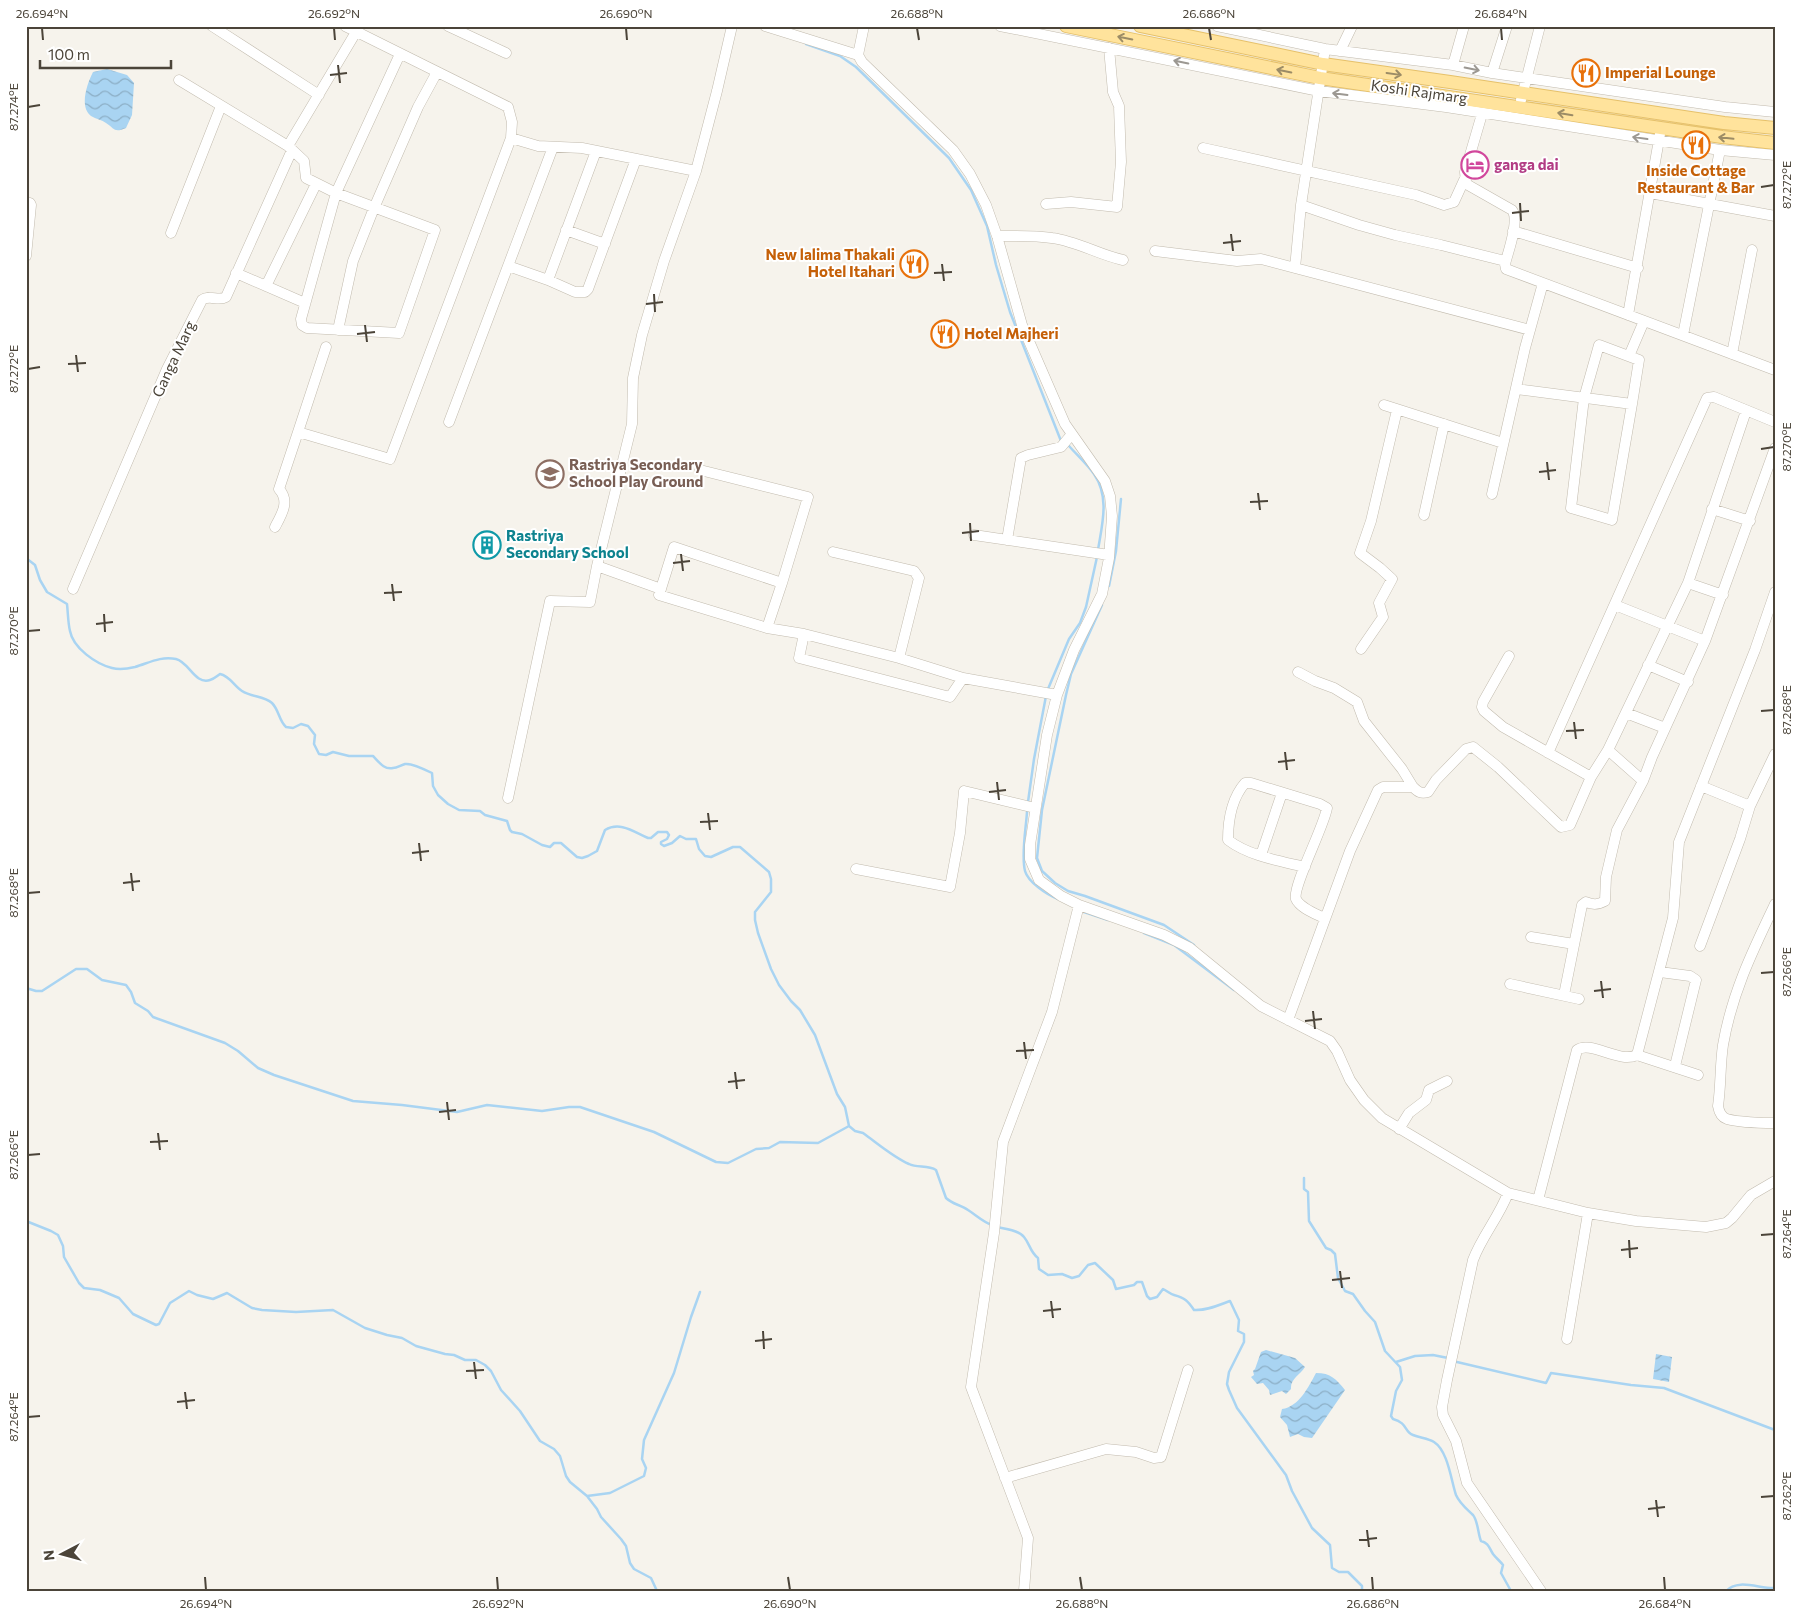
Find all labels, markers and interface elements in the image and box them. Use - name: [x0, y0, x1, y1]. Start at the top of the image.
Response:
- text: 26.694°N: [16, 6, 68, 20]
- text: 26.692°N: [308, 6, 360, 20]
- text: 26.690°N: [599, 6, 653, 20]
- text: 26.688°N: [891, 6, 943, 20]
- text: 26.686°N: [1183, 6, 1235, 20]
- text: 26.684°N: [1475, 6, 1527, 20]
- one-way arrow: [1117, 33, 1133, 42]
- scale bar: [40, 38, 171, 70]
- text: 100 m: [48, 45, 90, 63]
- one-way arrow: [1174, 57, 1190, 66]
- restaurant icon: Imperial Lounge: [1571, 58, 1601, 88]
- place label: Imperial Lounge: [1605, 63, 1716, 81]
- one-way arrow: [1464, 65, 1480, 74]
- one-way arrow: [1276, 66, 1292, 75]
- one-way arrow: [1386, 69, 1402, 79]
- street label: Koshi Rajmarg: [1370, 75, 1469, 107]
- text: 87.274°E: [6, 83, 20, 131]
- one-way arrow: [1333, 89, 1349, 99]
- one-way arrow: [1558, 109, 1574, 119]
- restaurant icon: Inside Cottage Restaurant & Bar: [1681, 130, 1711, 160]
- one-way arrow: [1632, 133, 1648, 143]
- one-way arrow: [1719, 133, 1735, 143]
- hotel icon: ganga dai: [1460, 150, 1490, 180]
- place label: ganga dai: [1494, 155, 1559, 173]
- place label: Inside Cottage Restaurant & Bar: [1637, 161, 1755, 196]
- text: 87.272°E: [1779, 161, 1793, 209]
- place label: New lalima Thakali Hotel Itahari: [766, 245, 895, 280]
- restaurant icon: New lalima Thakali Hotel Itahari: [899, 249, 929, 279]
- street label: Ganga Marg: [148, 317, 199, 400]
- restaurant icon: Hotel Majheri: [930, 319, 960, 349]
- place label: Hotel Majheri: [964, 324, 1059, 342]
- text: 87.272°E: [6, 345, 20, 393]
- text: 87.270°E: [1779, 422, 1793, 472]
- place label: Rastriya Secondary School Play Ground: [569, 455, 703, 490]
- school or university icon: Rastriya Secondary School Play Ground: [535, 459, 565, 489]
- place label: Rastriya Secondary School: [506, 526, 629, 561]
- building icon: Rastriya Secondary School: [472, 530, 502, 560]
- text: 87.270°E: [6, 606, 20, 656]
- text: 87.268°E: [1779, 685, 1793, 735]
- text: 87.268°E: [6, 868, 20, 918]
- text: 87.266°E: [1779, 947, 1793, 997]
- text: 87.266°E: [6, 1130, 20, 1180]
- text: 87.264°E: [1779, 1209, 1793, 1259]
- text: 87.264°E: [6, 1392, 20, 1442]
- text: 87.262°E: [1779, 1472, 1793, 1520]
- north arrow: [38, 1530, 88, 1580]
- text: N: [40, 1549, 58, 1562]
- text: 26.694°N: [180, 1596, 232, 1610]
- text: 26.692°N: [472, 1596, 524, 1610]
- text: 26.690°N: [763, 1596, 817, 1610]
- text: 26.688°N: [1056, 1596, 1108, 1610]
- text: 26.686°N: [1347, 1596, 1399, 1610]
- text: 26.684°N: [1639, 1596, 1691, 1610]

